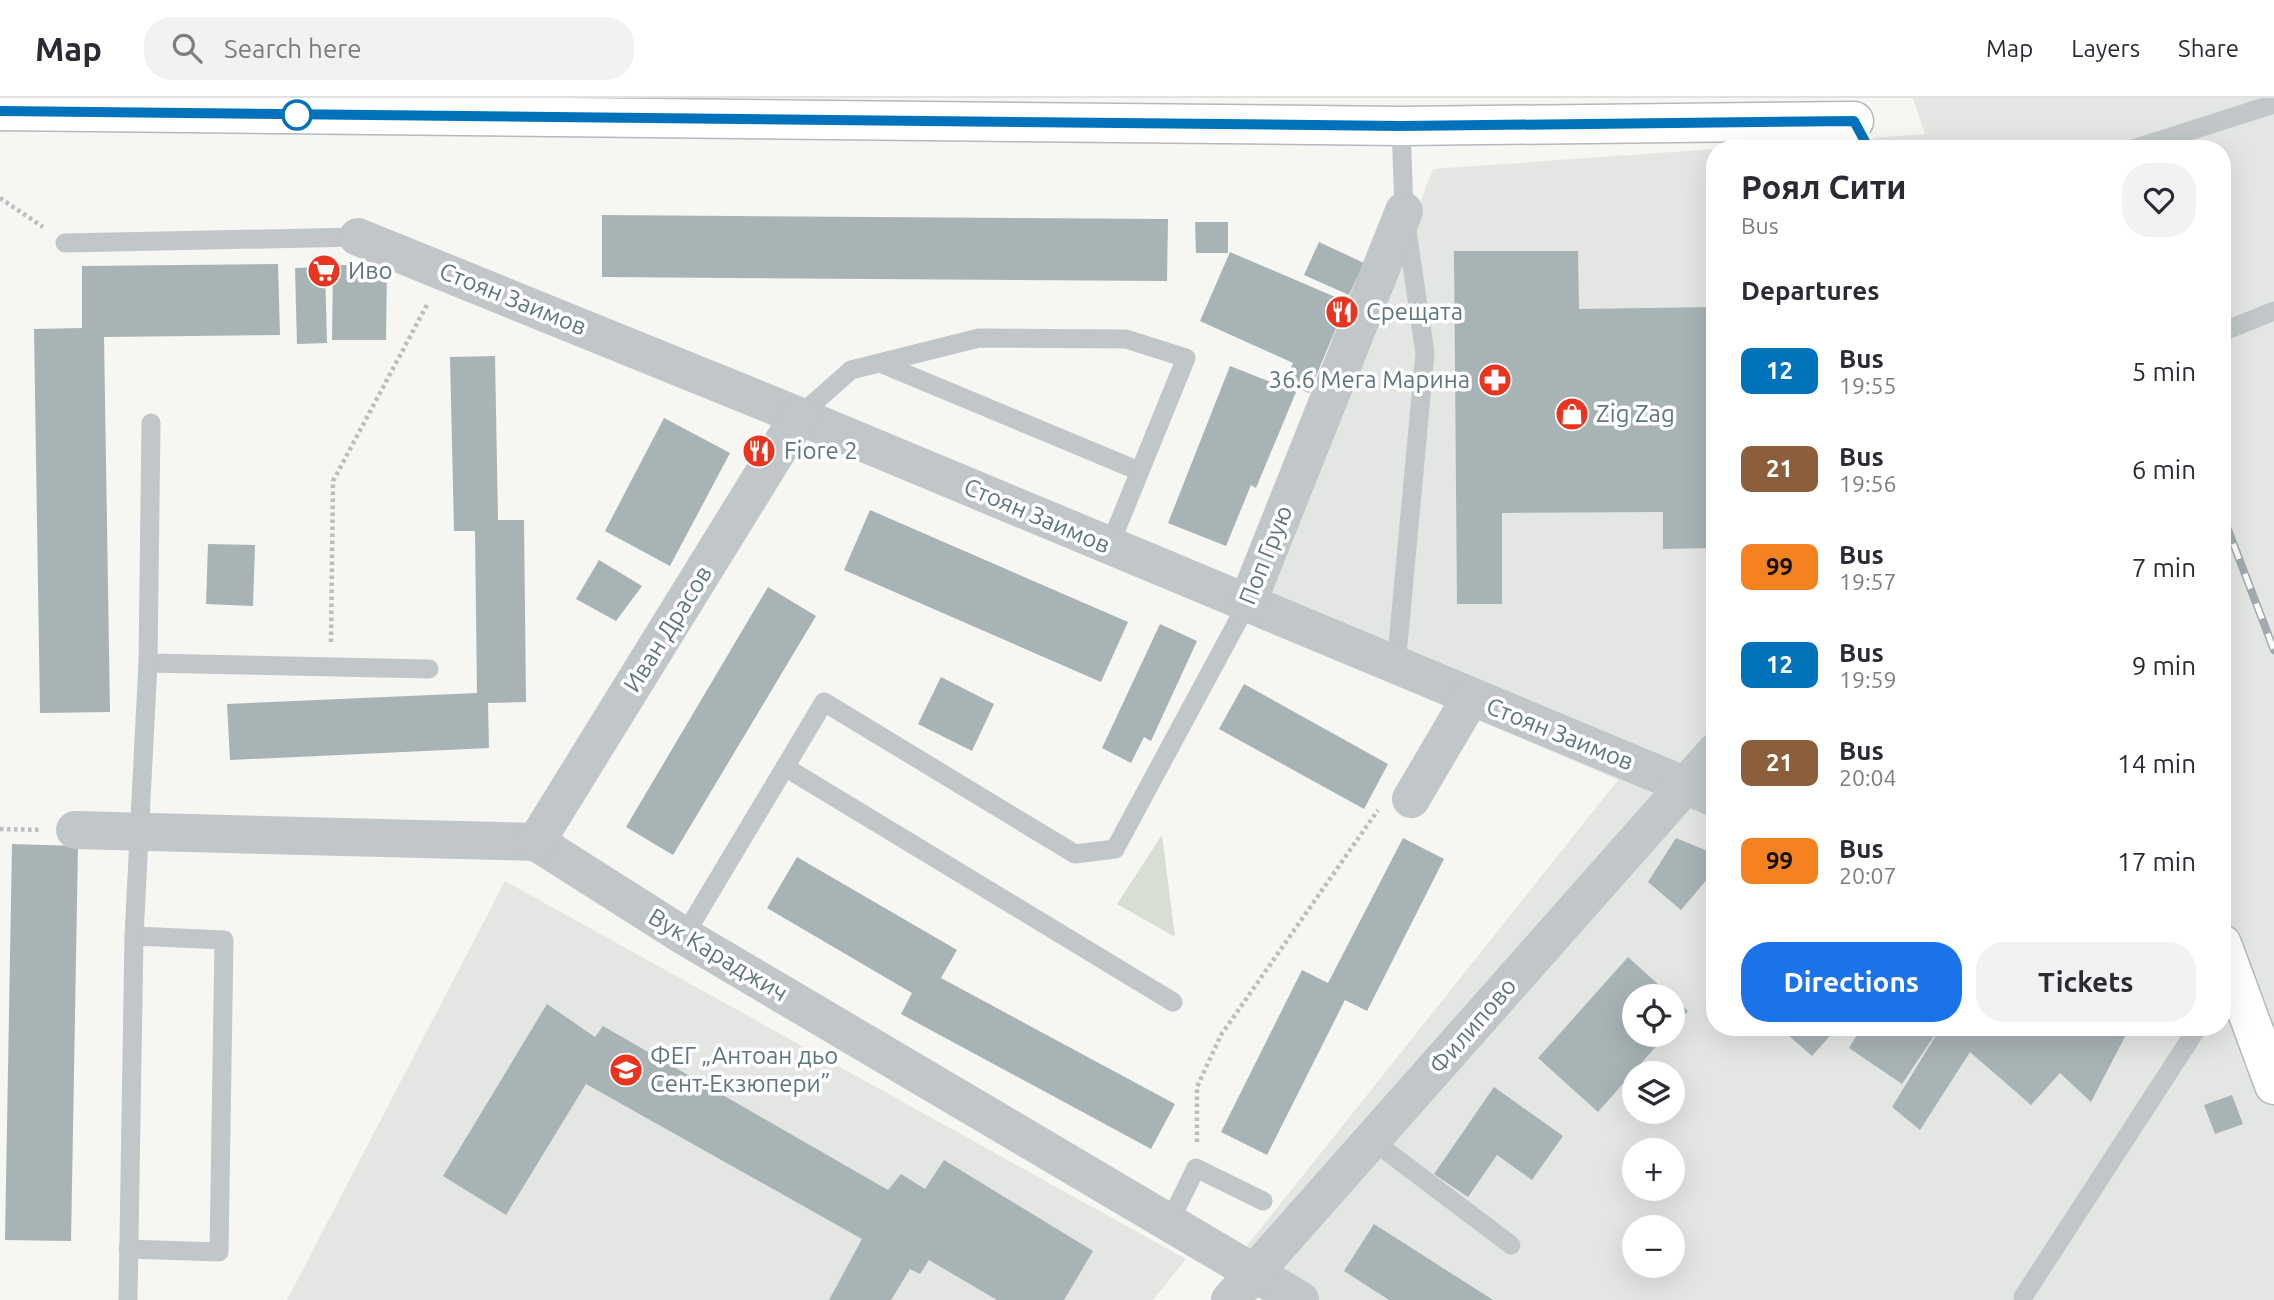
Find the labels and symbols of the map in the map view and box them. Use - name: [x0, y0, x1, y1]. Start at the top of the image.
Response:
- unlabelled marker: [282, 100, 312, 130]
- supermarket icon: Иво: [305, 252, 343, 290]
- place label: Иво: [348, 257, 392, 284]
- street label: Стоян Заимов: [436, 257, 591, 340]
- restaurant icon: Срещата: [1323, 293, 1361, 331]
- place label: Срещата: [1366, 298, 1463, 325]
- pharmacy icon: 36.6 Мега Марина: [1476, 361, 1514, 399]
- place label: 36.6 Мега Марина: [1269, 366, 1470, 393]
- shop icon: Zig Zag: [1553, 395, 1591, 433]
- place label: Zig Zag: [1596, 400, 1675, 427]
- restaurant icon: Fiore 2: [740, 432, 778, 470]
- place label: Fiore 2: [784, 437, 858, 464]
- street label: Стоян Заимов: [960, 473, 1114, 558]
- street label: Поп Грую: [1233, 501, 1298, 608]
- street label: Иван Драсов: [618, 561, 717, 697]
- street label: Стоян Заимов: [1483, 692, 1638, 775]
- street label: Вук Караджич: [644, 903, 793, 1007]
- street label: Филипово: [1424, 972, 1522, 1079]
- place label: ФЕГ „Антоан дьо Сент-Екзюпери”: [650, 1042, 838, 1097]
- school or university icon: ФЕГ „Антоан дьо Сент-Екзюпери”: [607, 1051, 645, 1089]

